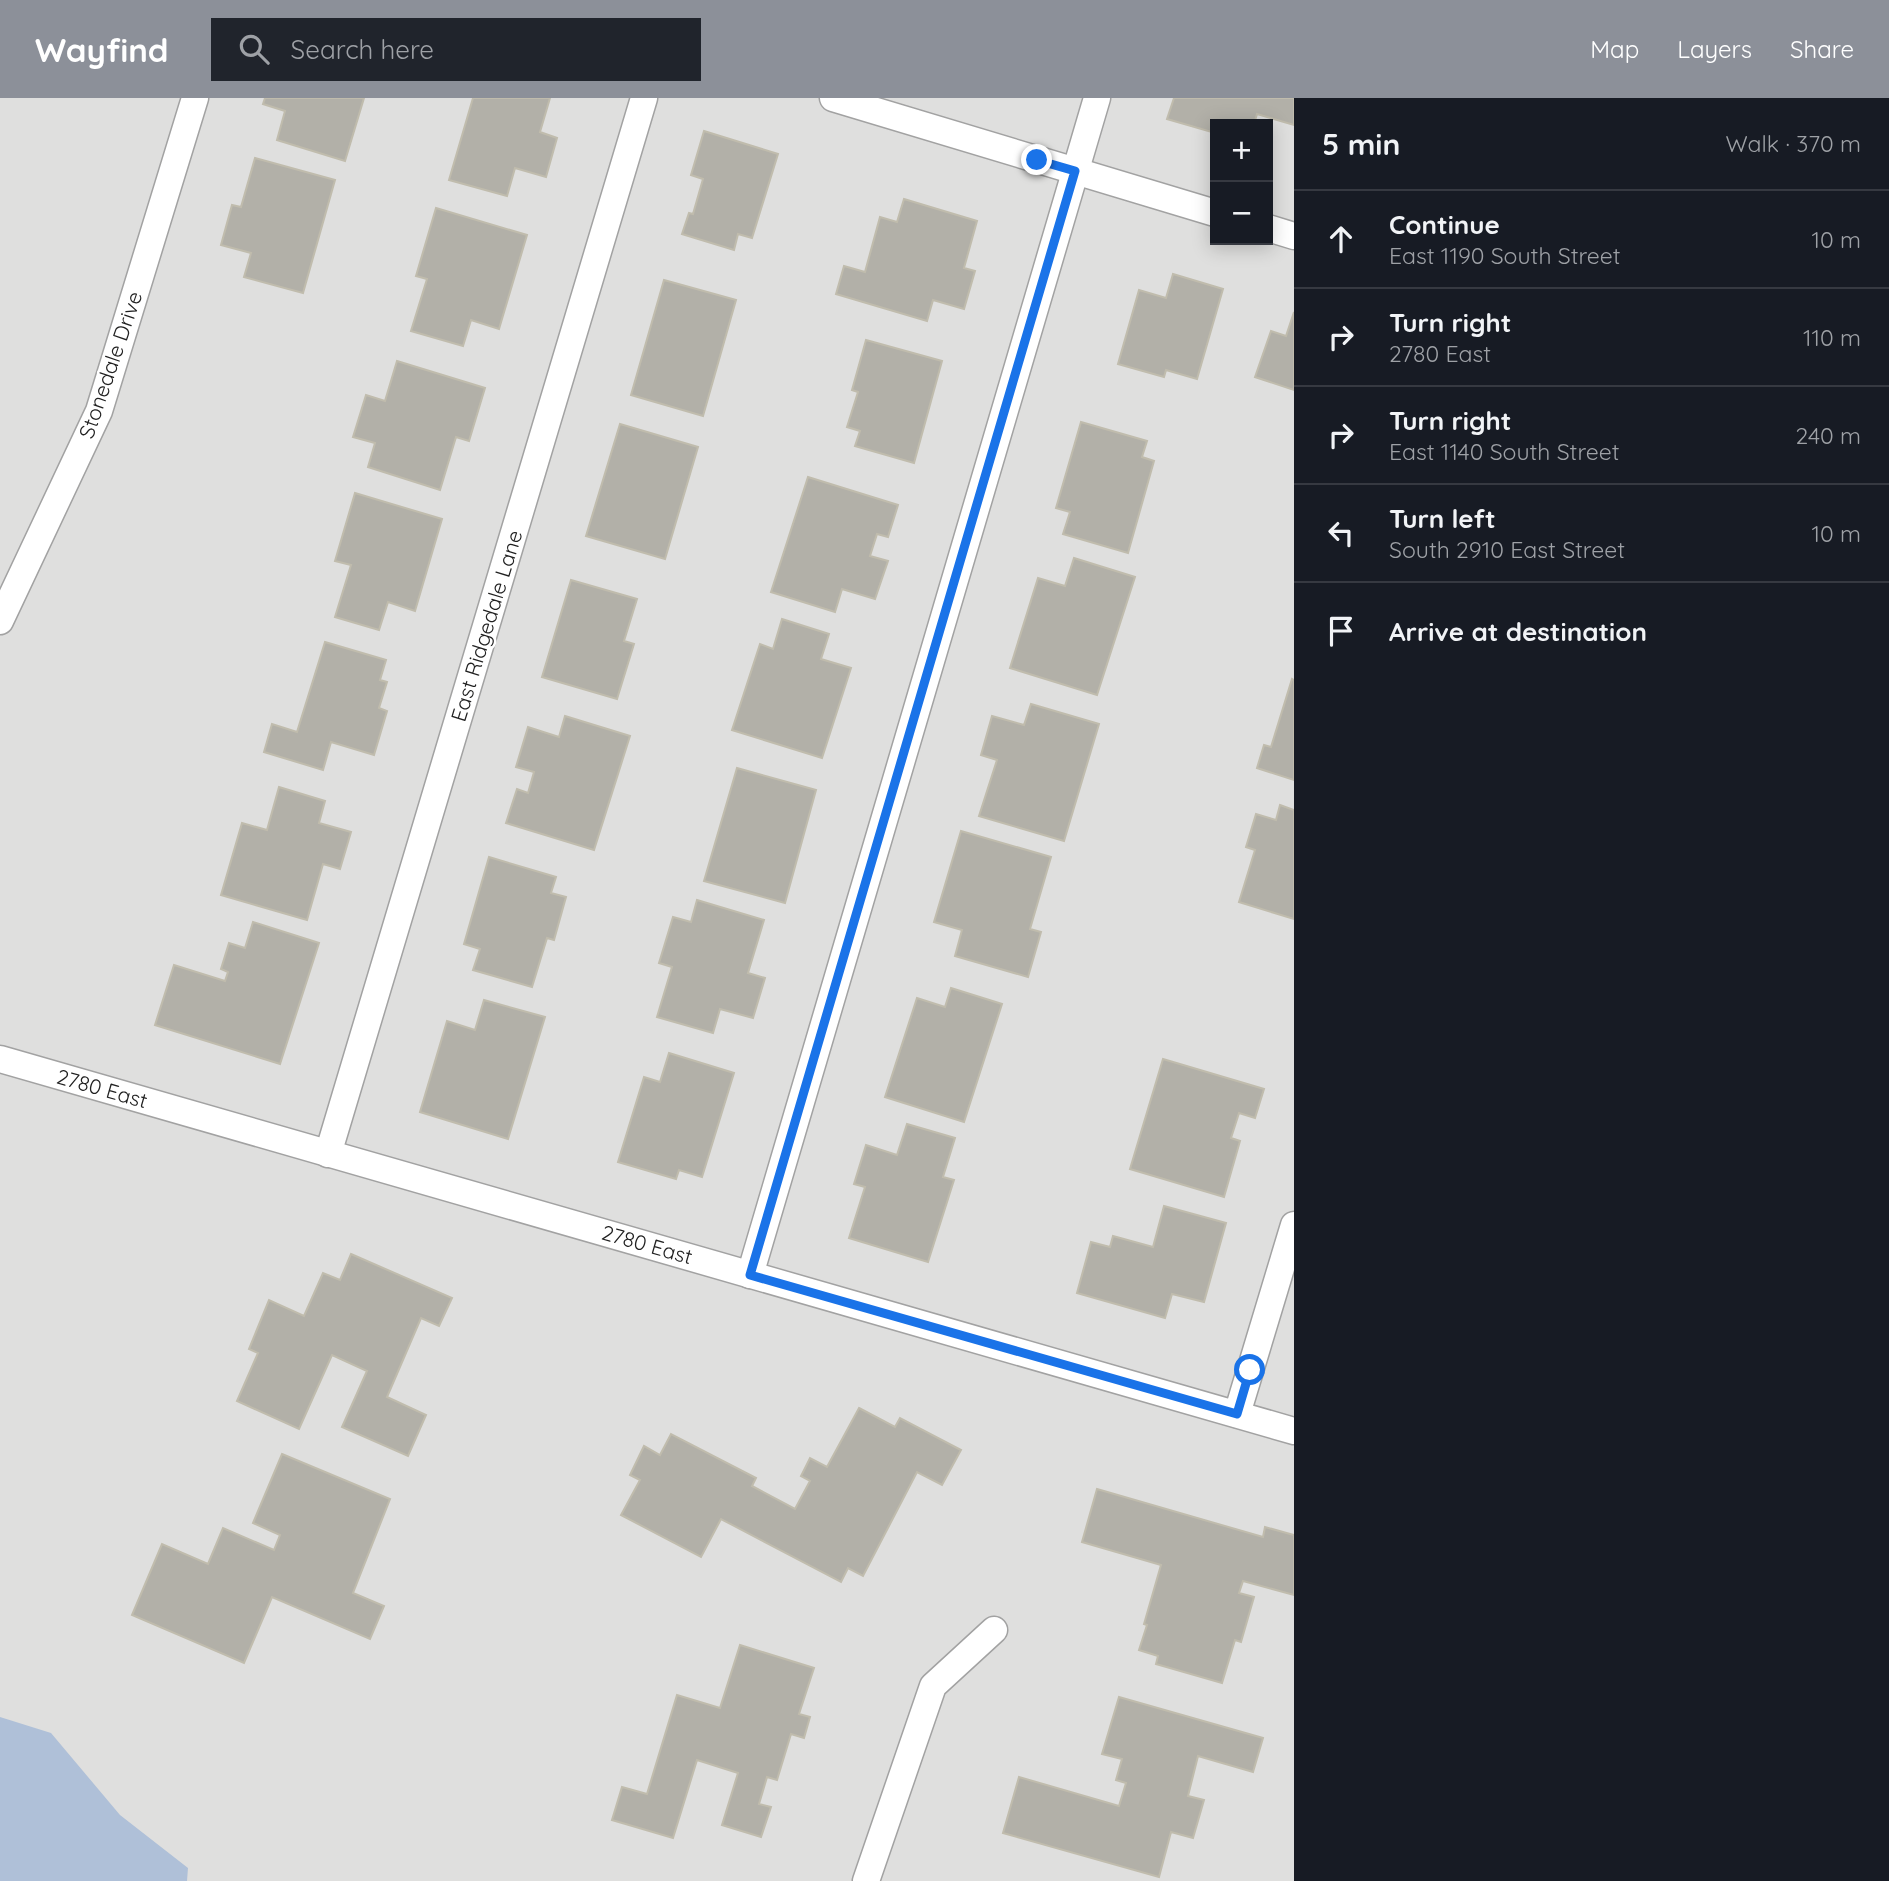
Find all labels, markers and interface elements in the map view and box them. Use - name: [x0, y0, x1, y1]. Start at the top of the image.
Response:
- search box: [211, 18, 701, 81]
- text: Wayfind: [35, 29, 169, 70]
- icon: search: [235, 30, 273, 68]
- text: Search here: [291, 33, 434, 66]
- text: Map: [1590, 34, 1639, 64]
- text: Layers: [1677, 34, 1752, 64]
- text: Share: [1790, 34, 1854, 64]
- map controls: [1210, 119, 1273, 245]
- button: +: [1210, 119, 1273, 182]
- text: 5 min: [1322, 125, 1400, 163]
- text: Walk · 370 m: [1726, 129, 1861, 158]
- route end: [1021, 144, 1052, 175]
- button: −: [1210, 182, 1273, 245]
- text: Continue: [1389, 208, 1500, 241]
- icon: ahead: [1322, 220, 1360, 258]
- text: 10 m: [1812, 225, 1861, 254]
- text: East 1190 South Street: [1389, 241, 1621, 270]
- street label: Stonedale Drive: [73, 288, 147, 442]
- text: Turn right: [1389, 306, 1511, 339]
- icon: right: [1322, 318, 1360, 356]
- text: 110 m: [1803, 323, 1861, 352]
- text: 2780 East: [1389, 339, 1491, 368]
- text: Turn right: [1389, 404, 1511, 437]
- icon: right: [1322, 416, 1360, 454]
- text: 240 m: [1796, 421, 1861, 450]
- text: East 1140 South Street: [1389, 437, 1620, 466]
- text: Turn left: [1389, 502, 1496, 535]
- icon: left: [1322, 514, 1360, 552]
- text: 10 m: [1812, 519, 1861, 548]
- street label: East Ridgedale Lane: [445, 527, 528, 725]
- text: South 2910 East Street: [1389, 535, 1625, 564]
- icon: arrive: [1322, 612, 1360, 650]
- text: Arrive at destination: [1389, 615, 1647, 648]
- street label: 2780 East: [54, 1063, 151, 1113]
- street label: 2780 East: [599, 1219, 696, 1269]
- route start: [1234, 1354, 1265, 1385]

